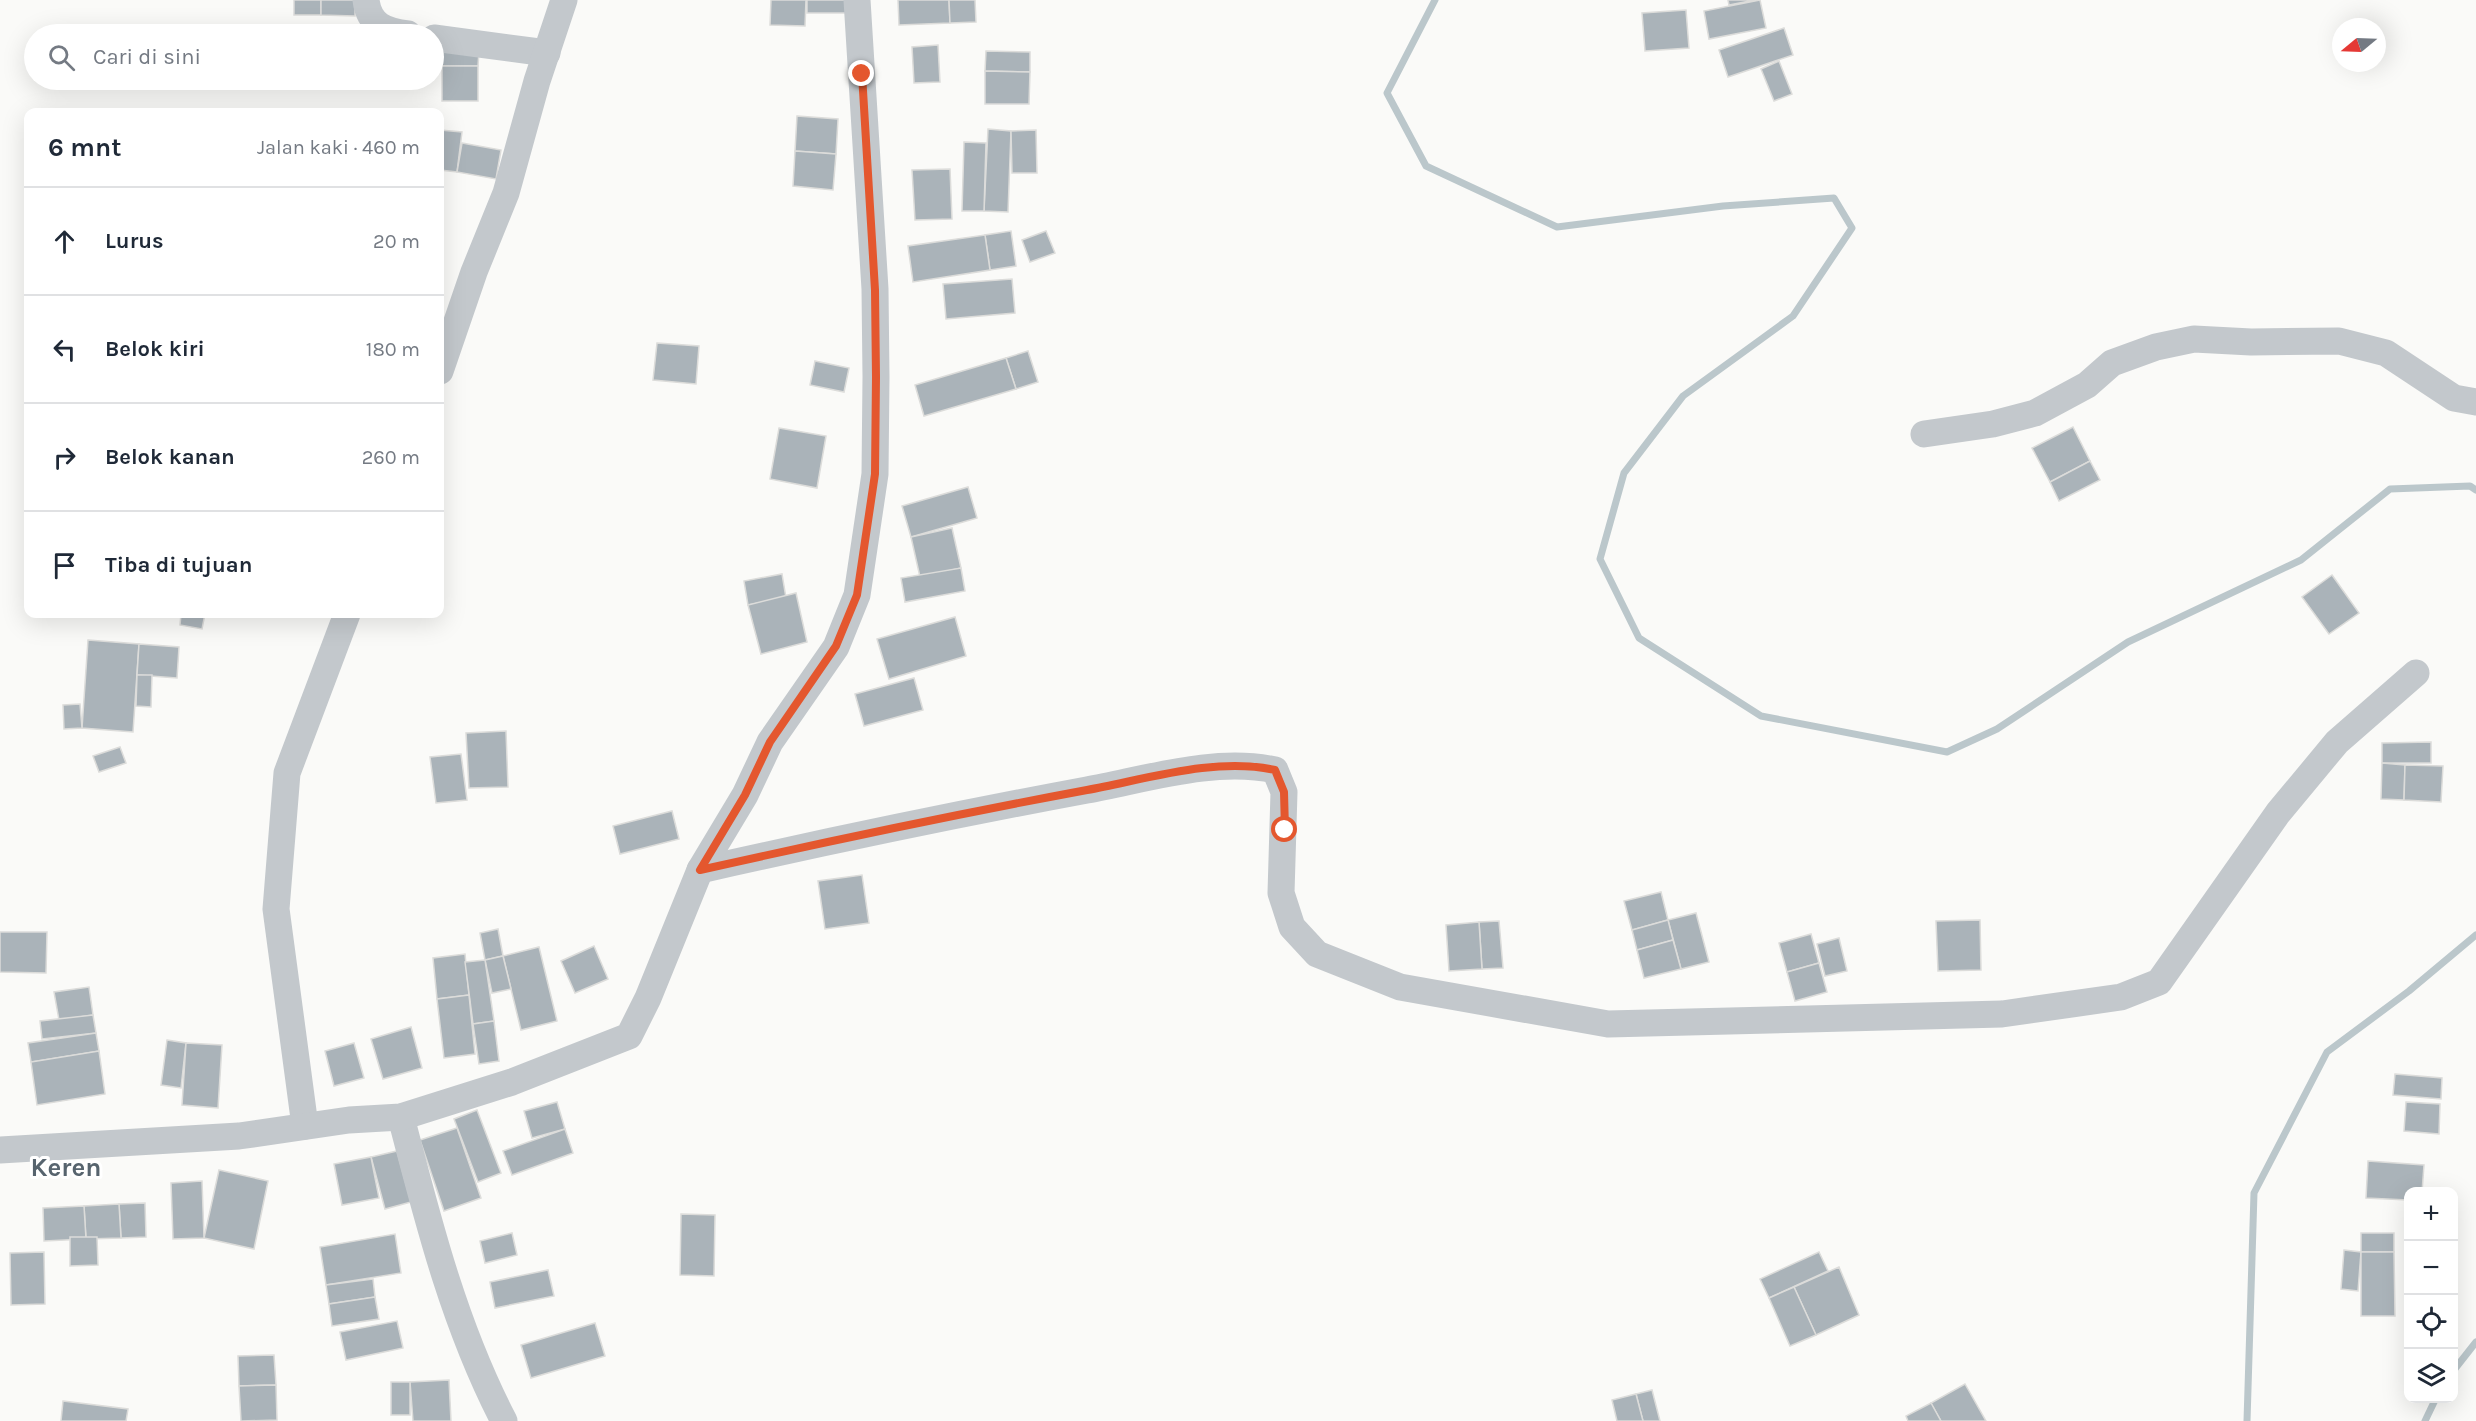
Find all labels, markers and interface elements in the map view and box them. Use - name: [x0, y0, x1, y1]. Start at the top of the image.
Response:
- north arrow: [2332, 18, 2386, 72]
- search box: [24, 24, 444, 90]
- icon: search: [45, 41, 78, 74]
- text: Cari di sini: [93, 44, 201, 70]
- route end: [848, 60, 874, 86]
- text: 6 mnt: [48, 132, 122, 163]
- text: Jalan kaki · 460 m: [257, 136, 420, 159]
- icon: ahead: [48, 225, 81, 258]
- text: Lurus: [105, 228, 164, 254]
- text: 20 m: [373, 230, 420, 253]
- icon: left: [48, 333, 81, 366]
- text: Belok kiri: [105, 336, 205, 362]
- text: 180 m: [366, 338, 420, 361]
- icon: right: [48, 441, 81, 474]
- text: Belok kanan: [105, 444, 235, 470]
- text: 260 m: [362, 446, 420, 469]
- icon: arrive: [48, 549, 81, 582]
- text: Tiba di tujuan: [105, 552, 252, 578]
- route start: [1271, 816, 1297, 842]
- district label: Keren: [31, 1152, 101, 1183]
- map controls: [2404, 1187, 2458, 1403]
- button: +: [2404, 1187, 2458, 1241]
- button: −: [2404, 1241, 2458, 1295]
- button: locate: [2404, 1295, 2458, 1349]
- button: layers: [2404, 1349, 2458, 1403]

